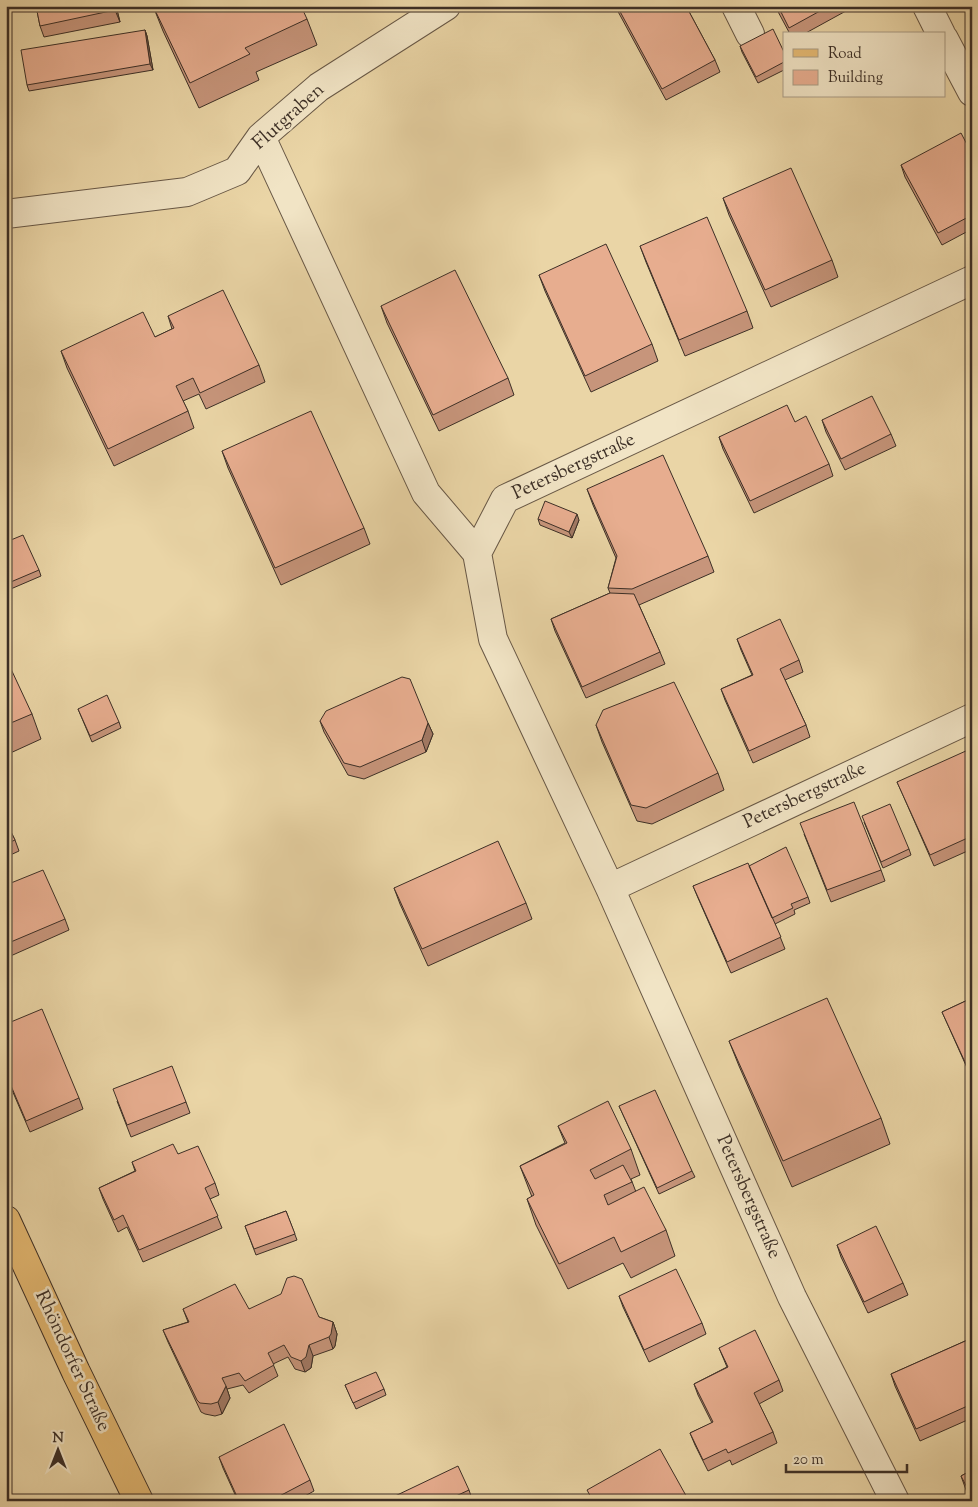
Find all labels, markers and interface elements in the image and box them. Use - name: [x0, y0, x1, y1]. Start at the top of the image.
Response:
- legend: [783, 32, 946, 98]
- text: Road: [828, 44, 862, 65]
- text: Building: [828, 68, 883, 89]
- street label: Flutgraben: [247, 77, 331, 157]
- street label: Petersbergstraße: [508, 427, 640, 507]
- street label: Petersbergstraße: [739, 756, 871, 836]
- street label: Petersbergstraße: [709, 1131, 787, 1263]
- street label: Rhöndorfer Straße: [27, 1286, 117, 1436]
- north arrow: [32, 1424, 82, 1474]
- text: N: [52, 1429, 64, 1449]
- scale bar: [786, 1442, 907, 1474]
- text: 20 m: [793, 1450, 824, 1471]

